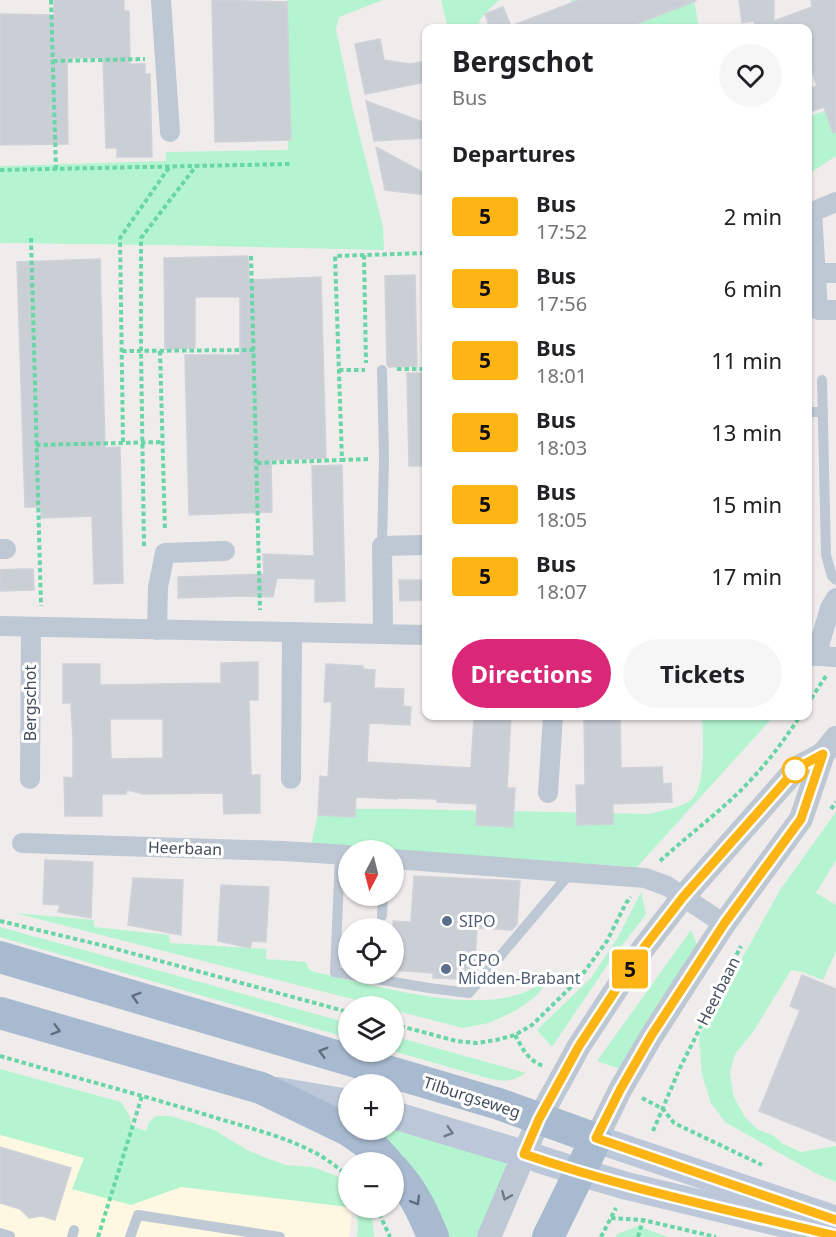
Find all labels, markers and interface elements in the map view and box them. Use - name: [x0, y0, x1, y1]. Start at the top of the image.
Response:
- text: Bergschot: [452, 42, 594, 80]
- button: heart: [719, 44, 782, 107]
- text: Bus: [452, 84, 487, 111]
- text: Departures: [452, 138, 576, 168]
- text: Bus: [536, 188, 576, 218]
- text: 2 min: [724, 201, 782, 231]
- text: 5: [479, 202, 491, 230]
- text: 17:52: [536, 218, 587, 245]
- text: Bus: [536, 260, 576, 290]
- text: 6 min: [724, 273, 782, 303]
- text: 5: [479, 274, 491, 302]
- text: 17:56: [536, 290, 587, 317]
- text: Bus: [536, 332, 576, 362]
- text: 11 min: [711, 345, 782, 375]
- text: 5: [479, 346, 491, 374]
- text: 18:01: [536, 362, 587, 389]
- text: Bus: [536, 404, 576, 434]
- text: 13 min: [711, 417, 782, 447]
- text: 5: [479, 418, 491, 446]
- text: 18:03: [536, 434, 587, 461]
- text: Bus: [536, 476, 576, 506]
- text: 15 min: [711, 489, 782, 519]
- text: 5: [479, 490, 491, 518]
- text: 18:05: [536, 506, 587, 533]
- text: Bus: [536, 548, 576, 578]
- text: 17 min: [711, 561, 782, 591]
- text: 5: [479, 562, 491, 590]
- text: 18:07: [536, 578, 587, 605]
- button: Directions: [452, 639, 611, 708]
- button: Tickets: [623, 639, 782, 708]
- street label: Bergschot: [19, 665, 41, 741]
- unlabelled marker: [782, 757, 808, 783]
- street label: Heerbaan: [148, 836, 222, 860]
- north arrow: [338, 840, 404, 906]
- map controls: [338, 840, 404, 1218]
- place label: SIPO: [459, 910, 495, 932]
- marker: SIPO: [440, 914, 454, 928]
- button: locate: [338, 918, 404, 984]
- place label: PCPO Midden-Brabant: [458, 949, 581, 989]
- line badge: 5: [610, 950, 650, 988]
- street label: Heerbaan: [691, 953, 745, 1029]
- text: 5: [624, 955, 636, 983]
- marker: PCPO Midden-Brabant: [439, 962, 453, 976]
- one-way arrow: [131, 992, 142, 1004]
- button: layers: [338, 996, 404, 1062]
- one-way arrow: [51, 1022, 61, 1035]
- one-way arrow: [318, 1047, 329, 1059]
- street label: Tilburgseweg: [421, 1071, 523, 1123]
- button: +: [338, 1074, 404, 1140]
- one-way arrow: [443, 1125, 454, 1137]
- button: −: [338, 1152, 404, 1218]
- one-way arrow: [502, 1189, 514, 1200]
- one-way arrow: [409, 1195, 421, 1205]

